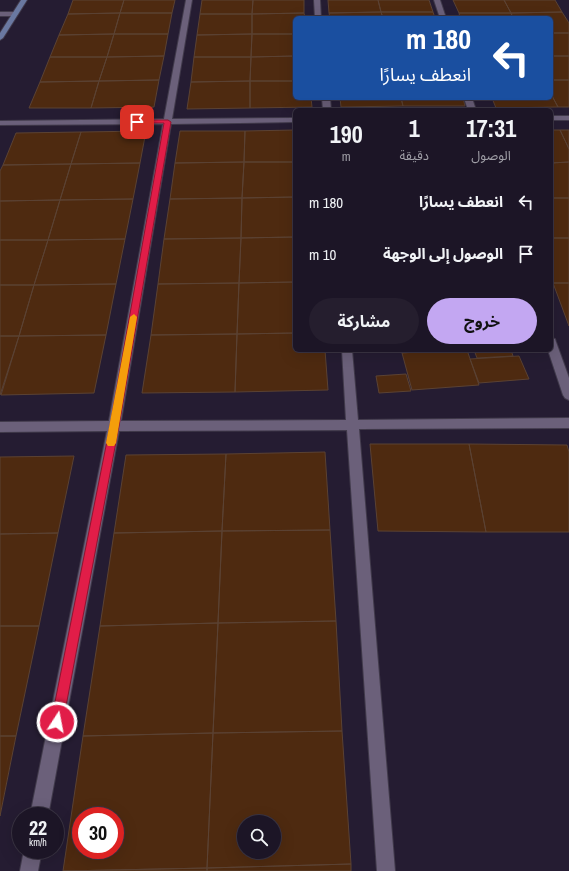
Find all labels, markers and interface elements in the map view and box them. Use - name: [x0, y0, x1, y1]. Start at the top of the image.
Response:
- text: 180 m: [406, 20, 471, 58]
- icon: left: [485, 32, 537, 84]
- text: انعطف يسارًا: [379, 62, 471, 87]
- pin: [120, 105, 154, 139]
- icon: arrive: [126, 111, 148, 133]
- text: 1: [409, 112, 420, 144]
- text: 17:31: [466, 112, 516, 144]
- text: 190: [330, 118, 363, 150]
- text: دقيقة: [399, 147, 429, 164]
- text: الوصول: [471, 147, 511, 164]
- text: m: [342, 148, 351, 165]
- text: انعطف يسارًا: [419, 191, 503, 212]
- icon: left: [515, 191, 537, 213]
- text: 180 m: [309, 192, 343, 213]
- text: الوصول إلى الوجهة: [383, 243, 503, 264]
- icon: arrive: [515, 243, 537, 265]
- text: 10 m: [309, 244, 336, 265]
- button: مشاركة: [309, 298, 419, 344]
- button: خروج: [427, 298, 537, 344]
- position arrow: [36, 701, 78, 743]
- speed limit sign: 30: [72, 807, 124, 859]
- text: 22: [29, 814, 47, 841]
- map controls: [237, 815, 281, 859]
- button: search: [237, 815, 281, 859]
- text: km/h: [29, 836, 47, 849]

